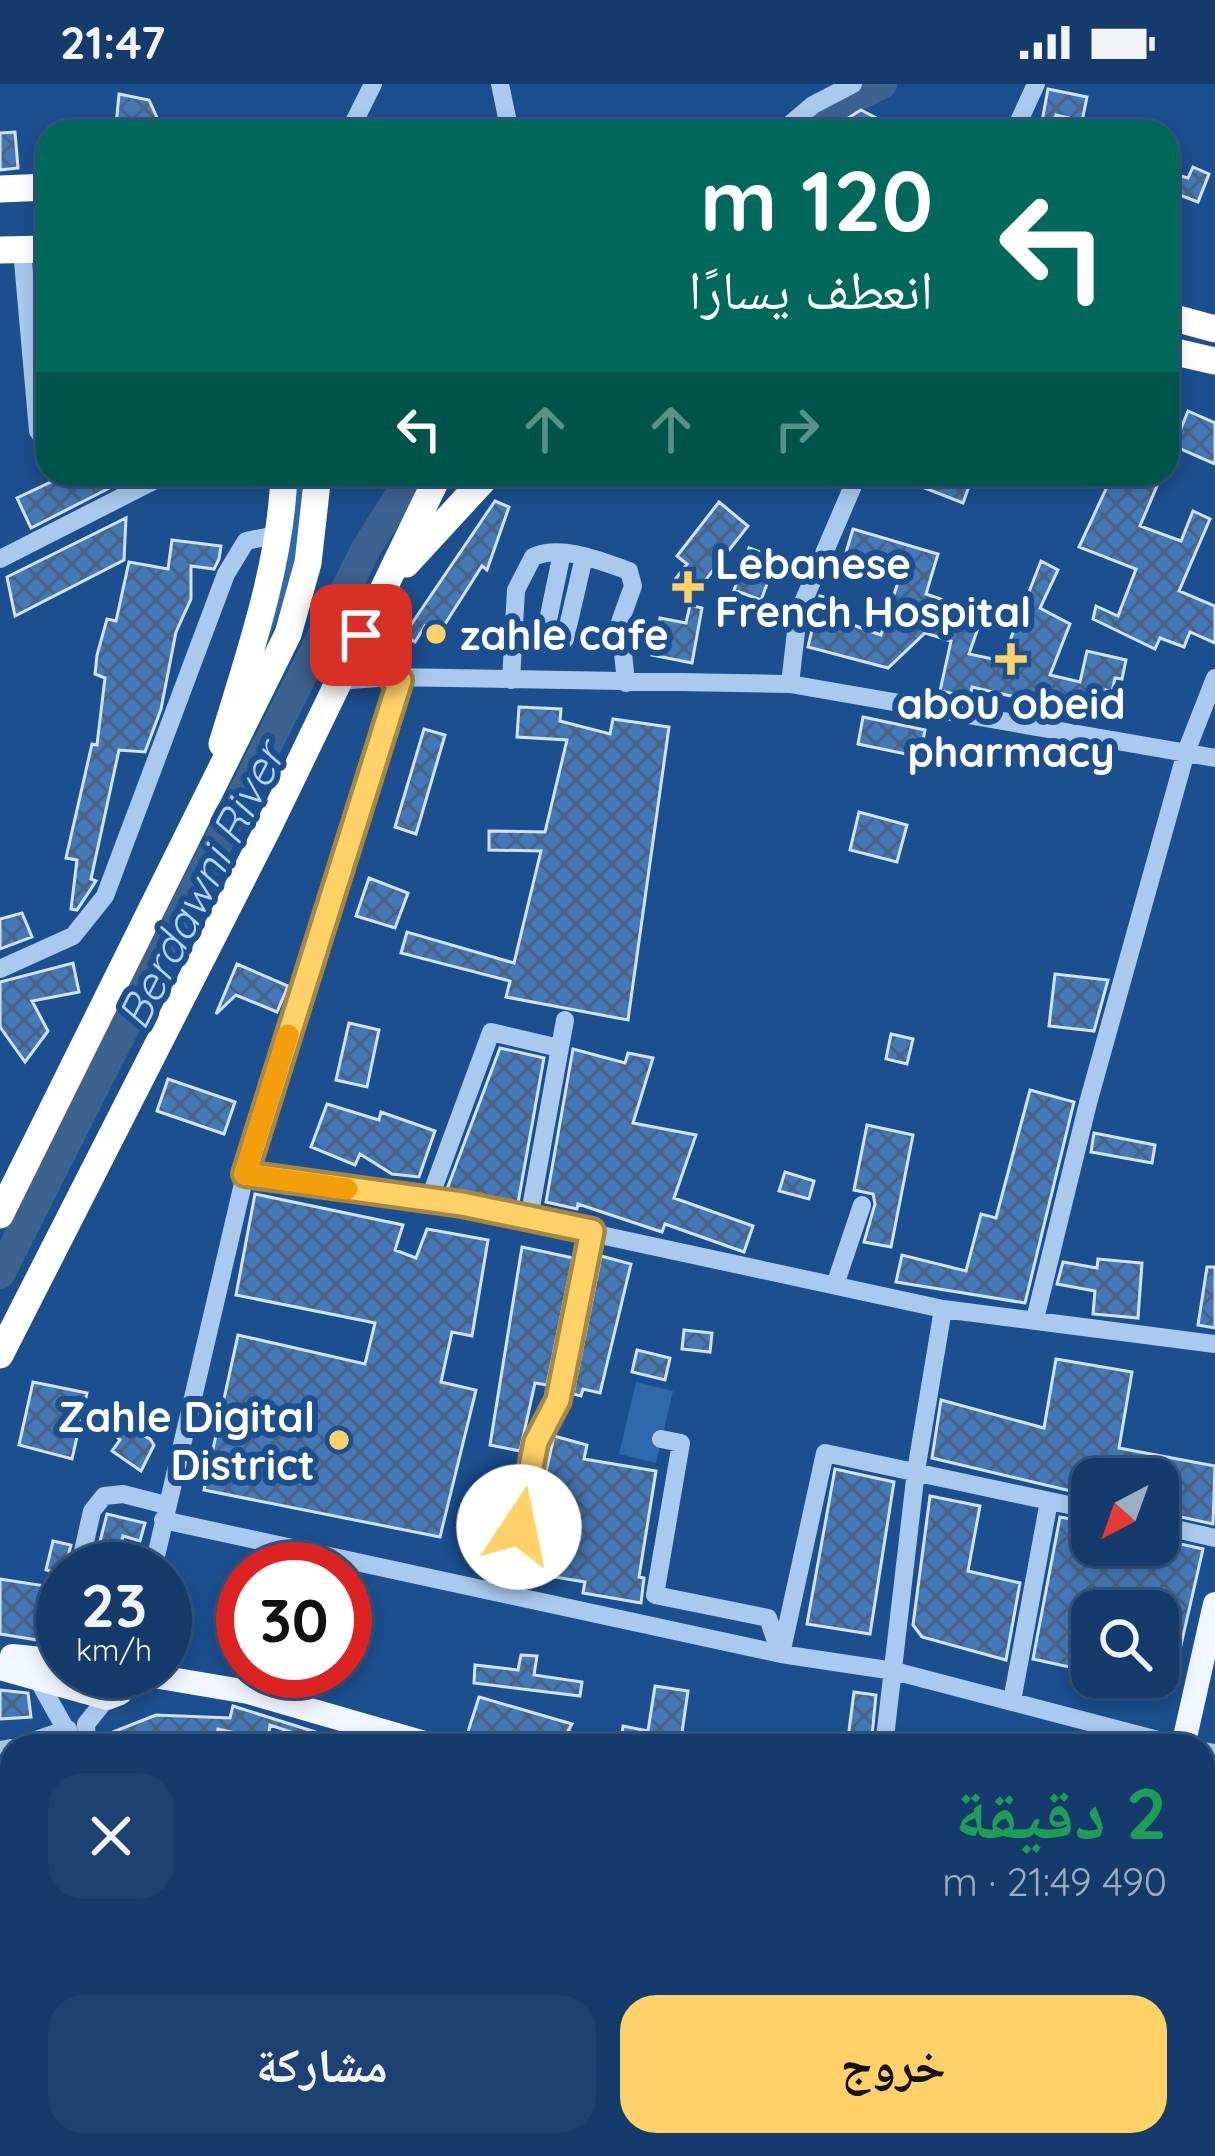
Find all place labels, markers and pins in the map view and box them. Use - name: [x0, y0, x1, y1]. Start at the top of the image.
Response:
- place label: Lebanese French Hospital: [715, 537, 1031, 638]
- marker: Lebanese French Hospital: [672, 571, 704, 603]
- pin: [310, 584, 412, 686]
- place label: zahle cafe: [460, 608, 669, 661]
- marker: zahle cafe: [423, 621, 449, 647]
- marker: abou obeid pharmacy: [998, 646, 1024, 672]
- place label: abou obeid pharmacy: [896, 677, 1126, 778]
- place label: Zahle Digital District: [58, 1390, 315, 1491]
- marker: Zahle Digital District: [326, 1427, 352, 1453]

